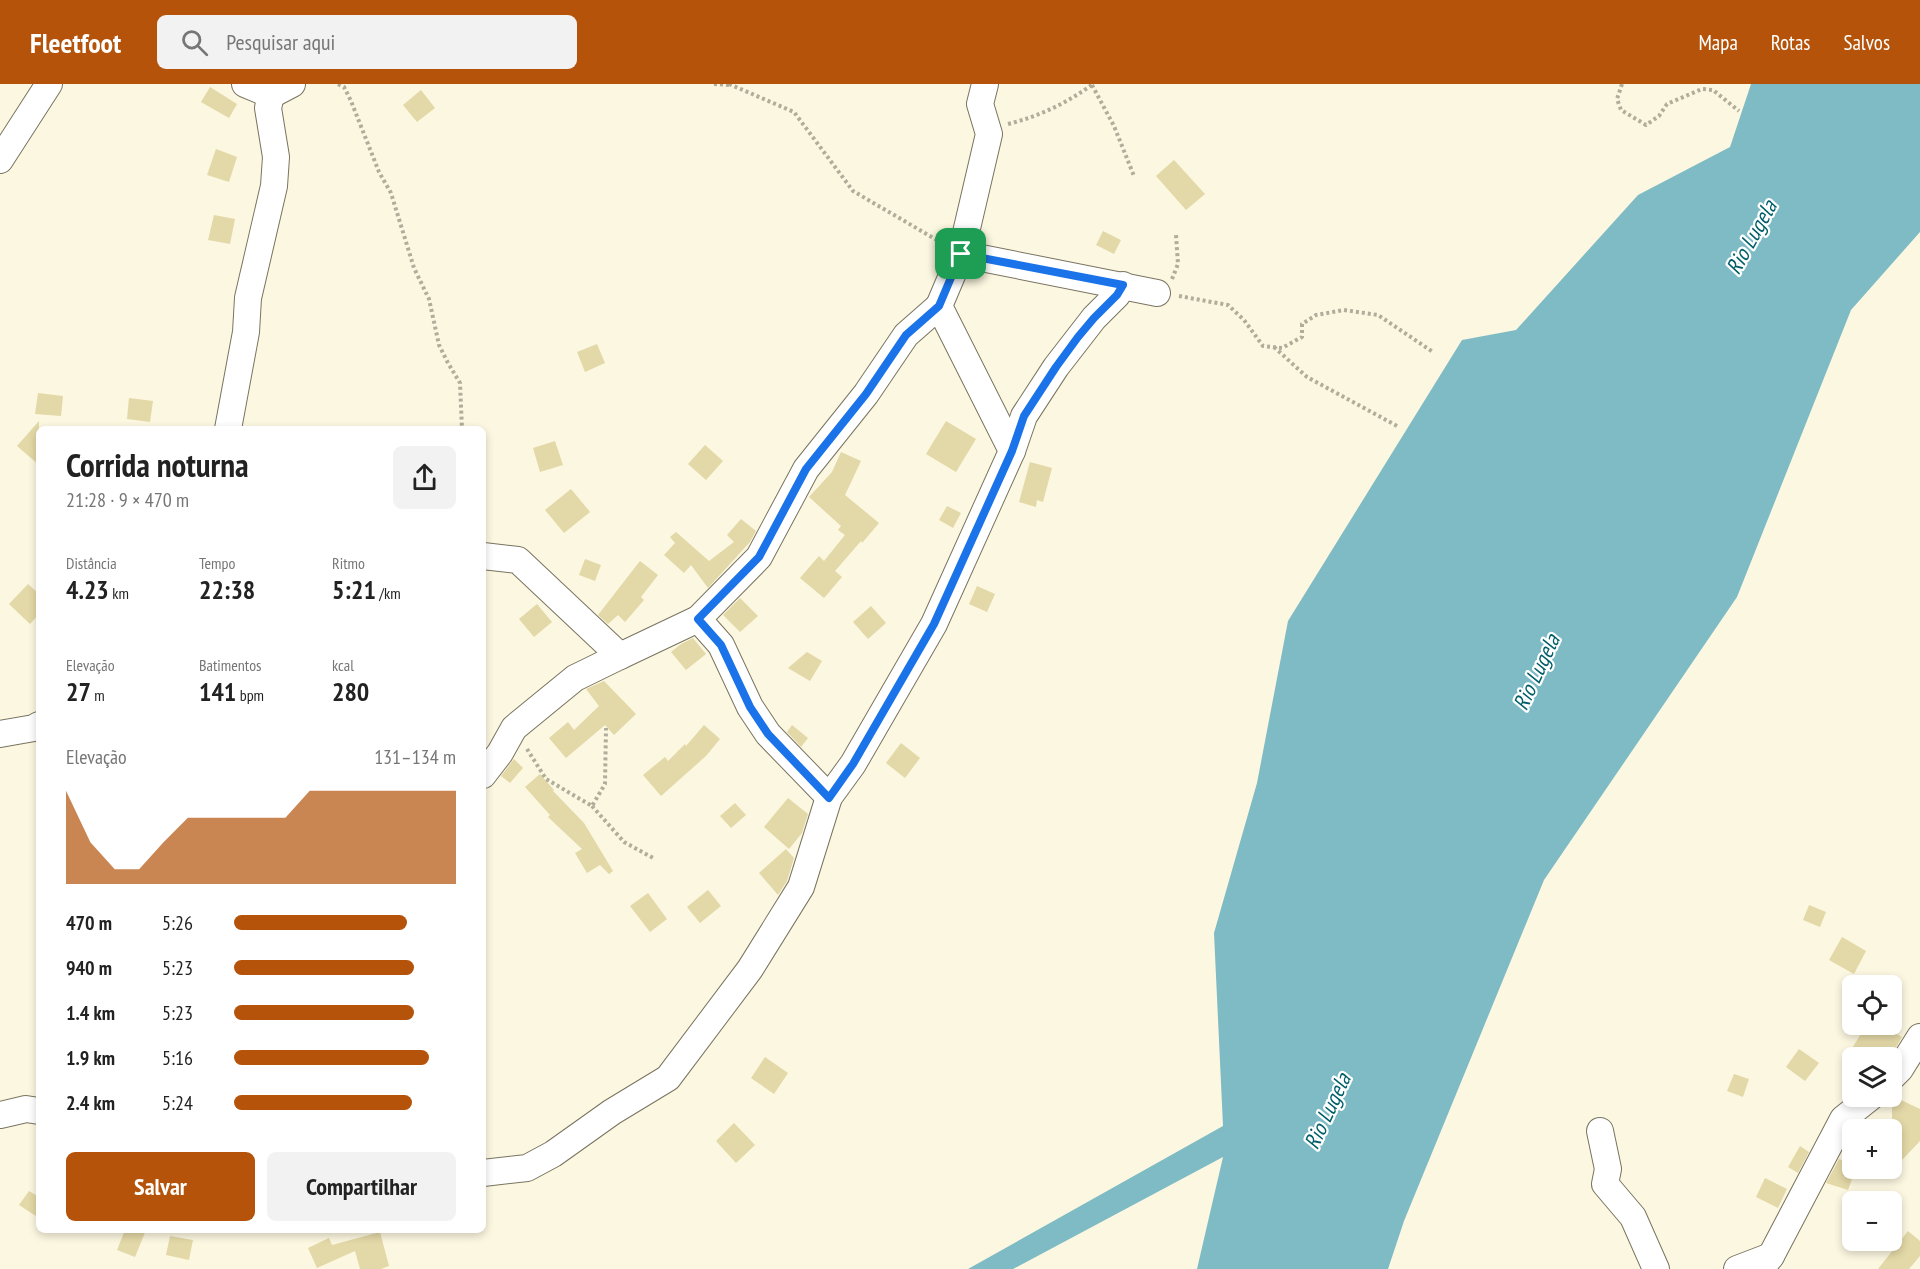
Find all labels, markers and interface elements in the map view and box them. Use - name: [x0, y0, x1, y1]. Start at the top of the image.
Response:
- search box: [157, 15, 577, 69]
- text: Fleetfoot: [30, 24, 121, 61]
- icon: search: [178, 26, 211, 59]
- text: Pesquisar aqui: [226, 28, 335, 56]
- text: Mapa: [1698, 29, 1738, 56]
- text: Rotas: [1771, 29, 1810, 56]
- text: Salvos: [1843, 29, 1890, 56]
- water label: Rio Lugela: [1719, 194, 1783, 279]
- pin: [935, 228, 986, 279]
- icon: arrive: [944, 237, 977, 270]
- text: Corrida noturna: [66, 443, 249, 486]
- button: share: [393, 446, 456, 509]
- text: 21:28 · 9 × 470 m: [66, 487, 189, 513]
- text: Distância: [66, 553, 117, 573]
- text: Tempo: [199, 553, 235, 573]
- text: Ritmo: [332, 553, 365, 573]
- text: 4.23: [66, 573, 109, 606]
- text: 22:38: [199, 573, 255, 606]
- text: 5:21: [332, 573, 376, 606]
- text: km: [109, 583, 129, 603]
- text: /km: [376, 583, 401, 603]
- water label: Rio Lugela: [1506, 629, 1566, 714]
- text: Elevação: [66, 655, 115, 675]
- text: Batimentos: [199, 655, 261, 675]
- text: kcal: [332, 655, 354, 675]
- text: 27: [66, 675, 91, 708]
- text: 141: [199, 675, 236, 708]
- text: 280: [332, 675, 369, 708]
- text: m: [91, 685, 105, 705]
- text: bpm: [236, 685, 264, 705]
- text: Elevação: [66, 744, 127, 770]
- text: 131–134 m: [374, 744, 456, 770]
- text: 470 m: [66, 910, 112, 936]
- text: 5:26: [162, 910, 193, 936]
- text: 940 m: [66, 955, 112, 981]
- text: 5:23: [162, 955, 193, 981]
- map controls: [1842, 975, 1902, 1251]
- button: locate: [1842, 975, 1902, 1035]
- text: 1.4 km: [66, 1000, 115, 1026]
- text: 5:23: [162, 1000, 193, 1026]
- text: 1.9 km: [66, 1045, 115, 1071]
- text: 5:16: [162, 1045, 193, 1071]
- button: layers: [1842, 1047, 1902, 1107]
- water label: Rio Lugela: [1297, 1068, 1357, 1153]
- text: 2.4 km: [66, 1090, 115, 1116]
- text: 5:24: [162, 1090, 193, 1116]
- button: +: [1842, 1119, 1902, 1179]
- button: Salvar: [66, 1152, 255, 1221]
- button: Compartilhar: [267, 1152, 456, 1221]
- button: −: [1842, 1191, 1902, 1251]

